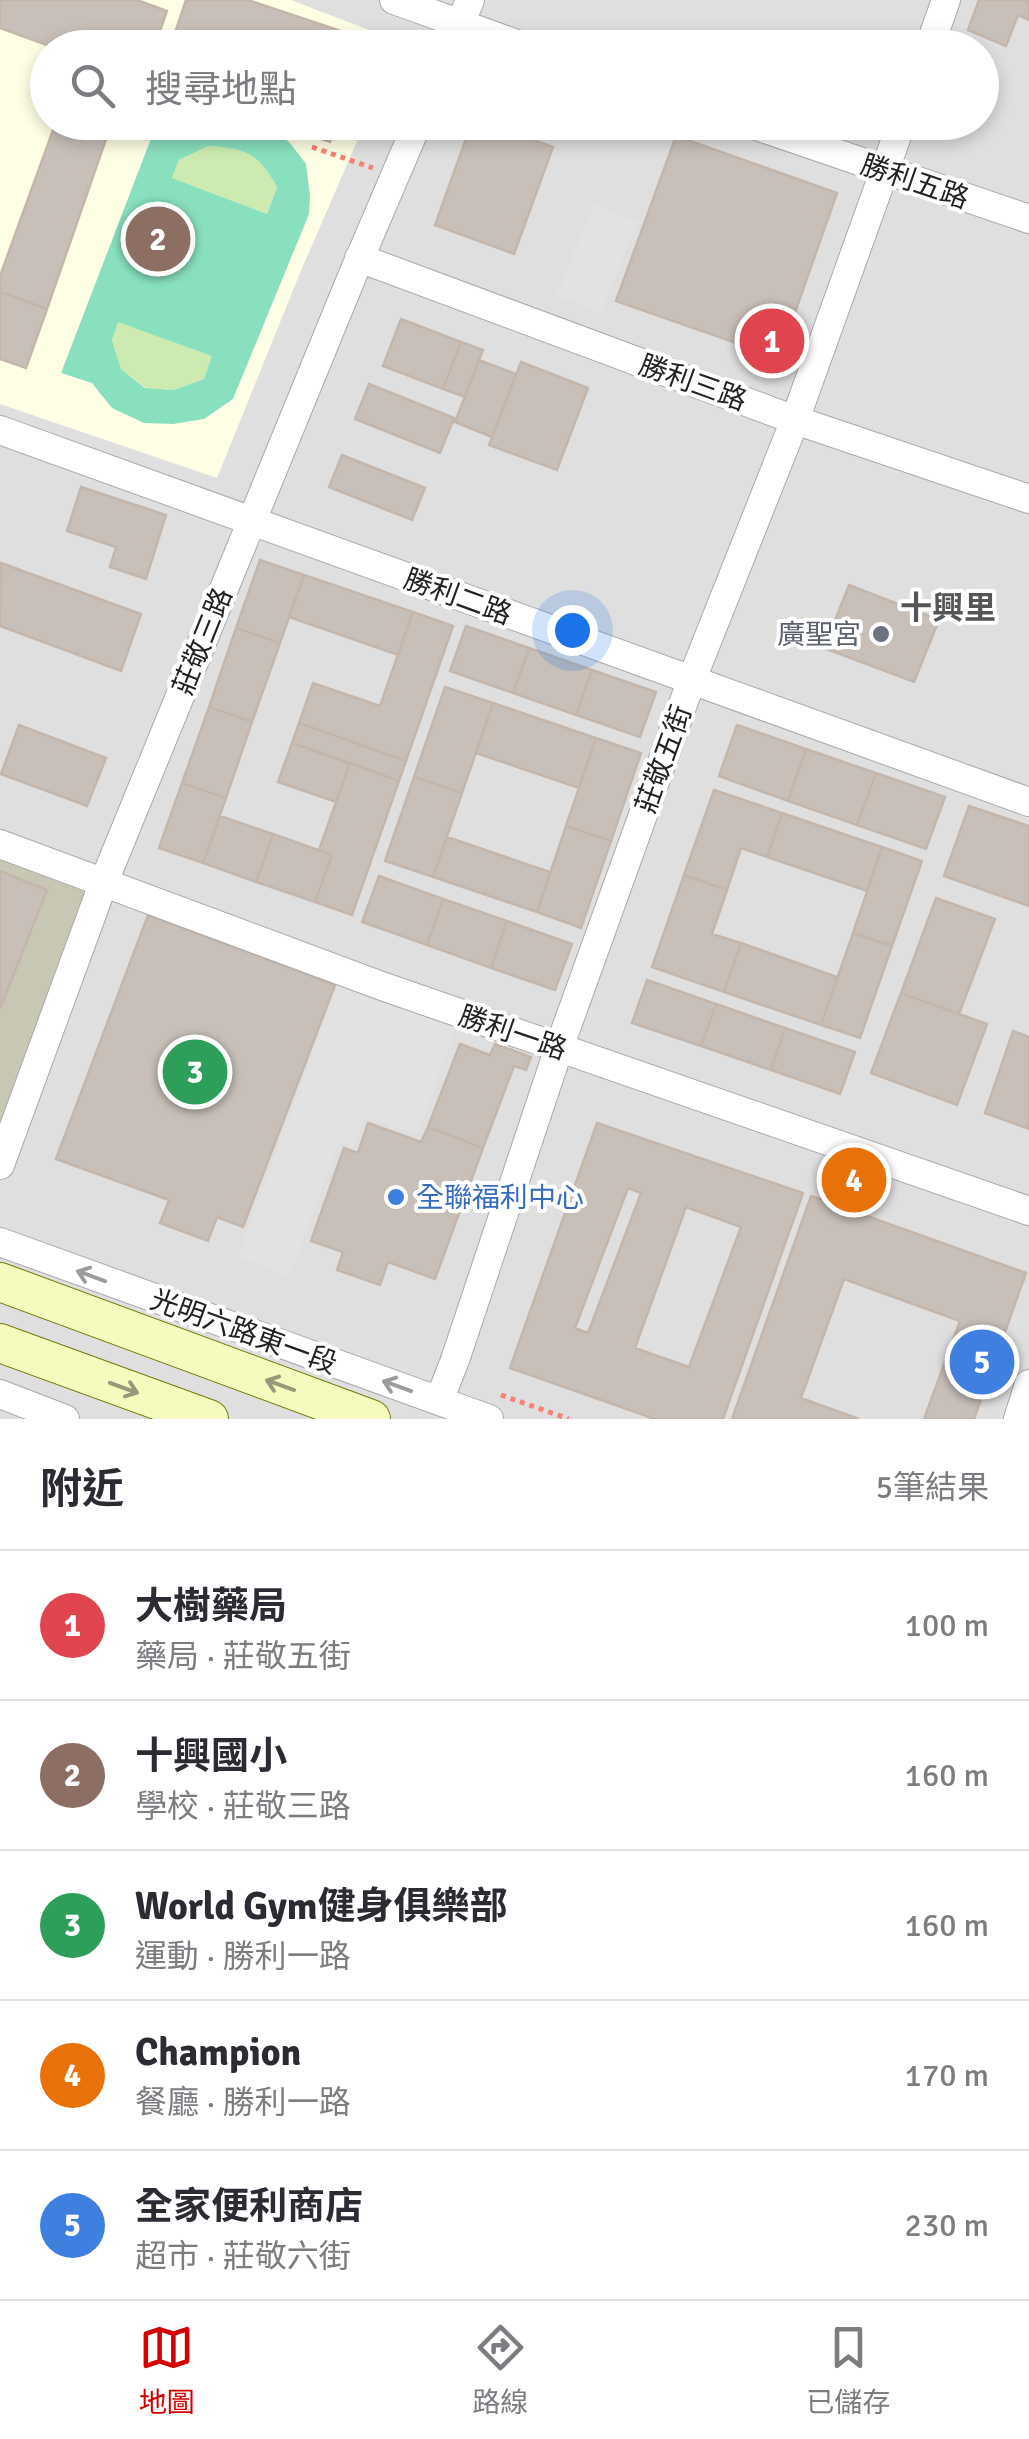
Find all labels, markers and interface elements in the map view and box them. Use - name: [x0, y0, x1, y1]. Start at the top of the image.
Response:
- search box: [30, 30, 999, 140]
- icon: search: [65, 58, 120, 113]
- text: 搜尋地點: [145, 66, 297, 113]
- street label: 勝利五路: [856, 148, 973, 216]
- pin: 2: [126, 202, 190, 276]
- pin: 1: [740, 304, 804, 378]
- street label: 勝利三路: [634, 348, 751, 418]
- street label: 勝利二路: [399, 562, 516, 632]
- street label: 莊敬三路: [166, 583, 240, 700]
- district label: 十興里: [900, 589, 996, 628]
- your location: [547, 605, 598, 656]
- place label: 廣聖宮: [777, 618, 861, 652]
- marker: 廣聖宮: [870, 623, 892, 645]
- street label: 莊敬五街: [629, 701, 699, 818]
- street label: 勝利一路: [454, 999, 571, 1067]
- pin: 3: [162, 1034, 228, 1110]
- pin: 4: [822, 1142, 886, 1218]
- place label: 全聯福利中心: [416, 1181, 584, 1215]
- marker: 全聯福利中心: [385, 1186, 407, 1208]
- one-way arrow: [77, 1266, 108, 1284]
- street label: 光明六路東一段: [146, 1282, 342, 1381]
- pin: 5: [950, 1324, 1014, 1400]
- one-way arrow: [265, 1375, 296, 1393]
- one-way arrow: [383, 1376, 414, 1394]
- one-way arrow: [108, 1380, 139, 1398]
- text: 附近: [40, 1464, 124, 1515]
- text: 5筆結果: [876, 1468, 989, 1507]
- text: 大樹藥局: [135, 1583, 287, 1630]
- text: 1: [64, 1606, 81, 1645]
- text: 100 m: [905, 1606, 989, 1645]
- text: 藥局 · 莊敬五街: [135, 1637, 351, 1676]
- text: 十興國小: [135, 1733, 287, 1780]
- text: 2: [64, 1756, 81, 1795]
- text: 160 m: [905, 1756, 989, 1795]
- text: 學校 · 莊敬三路: [135, 1787, 351, 1826]
- text: World Gym健身俱樂部: [135, 1883, 508, 1930]
- text: 3: [64, 1906, 81, 1945]
- text: 160 m: [905, 1906, 989, 1945]
- text: 運動 · 勝利一路: [135, 1937, 351, 1976]
- text: Champion: [135, 2029, 301, 2076]
- text: 4: [64, 2056, 81, 2095]
- text: 170 m: [905, 2056, 989, 2095]
- text: 餐廳 · 勝利一路: [135, 2083, 351, 2122]
- text: 全家便利商店: [135, 2183, 363, 2230]
- text: 5: [64, 2206, 81, 2245]
- text: 230 m: [905, 2206, 989, 2245]
- text: 超市 · 莊敬六街: [135, 2237, 351, 2276]
- tab: 地圖: [139, 2320, 195, 2420]
- tab: 路線: [472, 2320, 528, 2420]
- tab: 已儲存: [806, 2320, 890, 2420]

